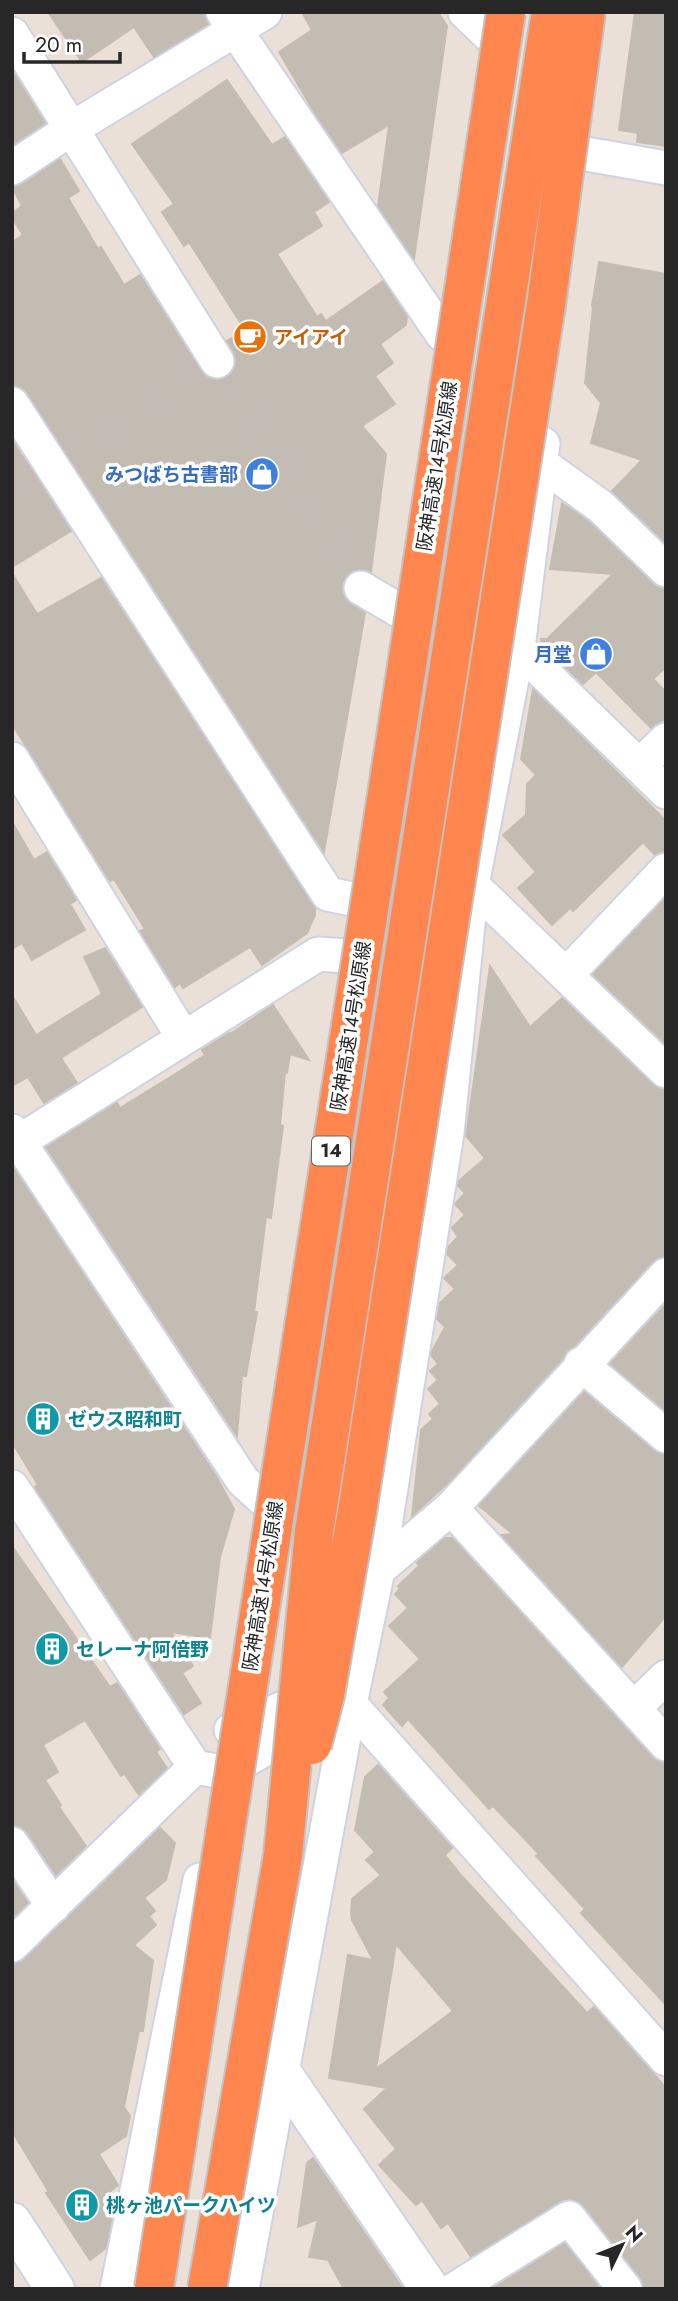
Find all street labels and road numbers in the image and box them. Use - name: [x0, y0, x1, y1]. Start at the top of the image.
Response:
- street label: 阪神高速14号松原線: [410, 379, 464, 553]
- street label: 阪神高速14号松原線: [324, 939, 378, 1113]
- road number: 14: [312, 1136, 350, 1166]
- street label: 阪神高速14号松原線: [236, 1499, 290, 1673]

